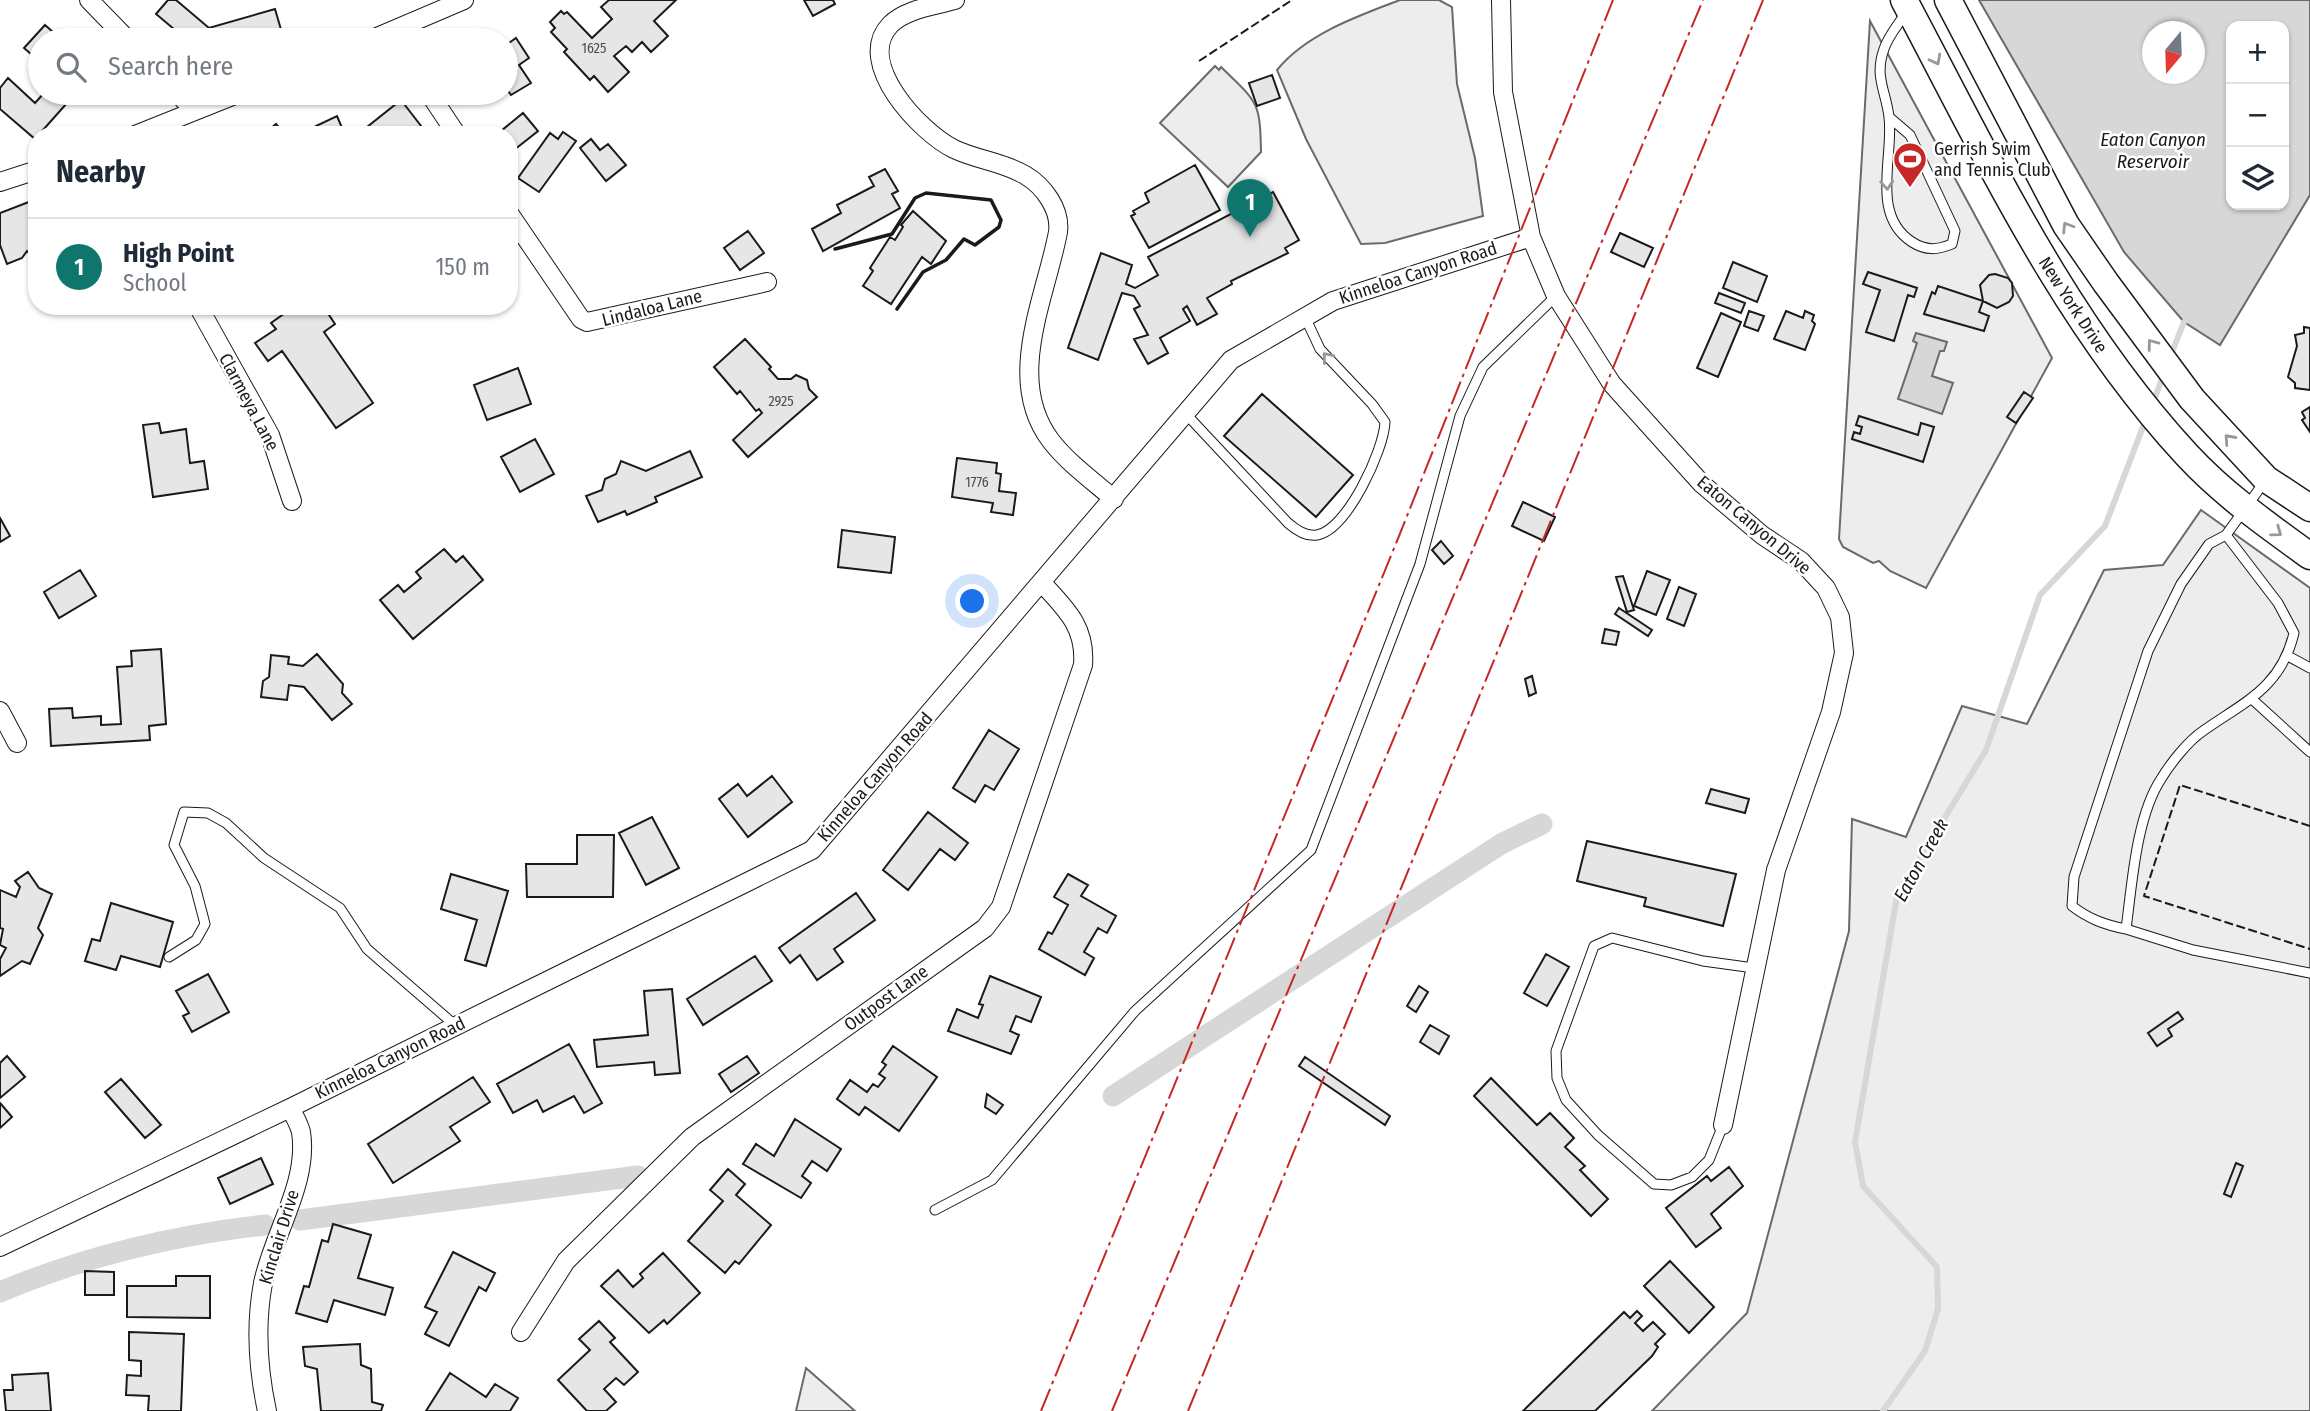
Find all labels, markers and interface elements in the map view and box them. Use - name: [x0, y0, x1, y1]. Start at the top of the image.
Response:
- north arrow: [2142, 21, 2205, 84]
- map controls: [2226, 21, 2289, 210]
- button: +: [2226, 21, 2289, 84]
- search box: [28, 28, 518, 105]
- house number: 1625: [582, 40, 606, 57]
- icon: search: [52, 48, 90, 86]
- text: Search here: [108, 51, 233, 82]
- one-way arrow: [1928, 53, 1941, 66]
- button: −: [2226, 84, 2289, 147]
- water label: Eaton Canyon Reservoir: [2100, 128, 2206, 173]
- place label: Gerrish Swim and Tennis Club: [1934, 138, 2051, 181]
- sports icon: Gerrish Swim and Tennis Club: [1891, 140, 1929, 189]
- button: layers: [2226, 147, 2289, 210]
- text: Nearby: [56, 154, 145, 190]
- pin: 1: [1227, 179, 1273, 237]
- one-way arrow: [1879, 180, 1894, 191]
- one-way arrow: [2063, 221, 2076, 234]
- street label: Kinneloa Canyon Road: [1336, 237, 1500, 309]
- text: High Point: [123, 238, 234, 269]
- text: 1: [74, 253, 84, 281]
- text: 150 m: [435, 253, 490, 281]
- street label: New York Drive: [2034, 253, 2112, 357]
- text: School: [123, 269, 187, 297]
- street label: Lindaloa Lane: [600, 285, 704, 331]
- one-way arrow: [2147, 339, 2160, 352]
- street label: Clarmeya Lane: [214, 349, 284, 455]
- one-way arrow: [1323, 352, 1335, 365]
- house number: 2925: [768, 393, 794, 410]
- one-way arrow: [2225, 434, 2237, 447]
- street label: Eaton Canyon Drive: [1692, 471, 1816, 579]
- house number: 1776: [965, 474, 989, 491]
- one-way arrow: [2270, 524, 2282, 536]
- your location: [955, 584, 989, 618]
- street label: Kinneloa Canyon Road: [813, 708, 937, 846]
- water label: Eaton Creek: [1889, 815, 1953, 905]
- street label: Outpost Lane: [840, 960, 932, 1036]
- street label: Kinneloa Canyon Road: [311, 1012, 469, 1104]
- street label: Kinclair Drive: [254, 1187, 304, 1287]

